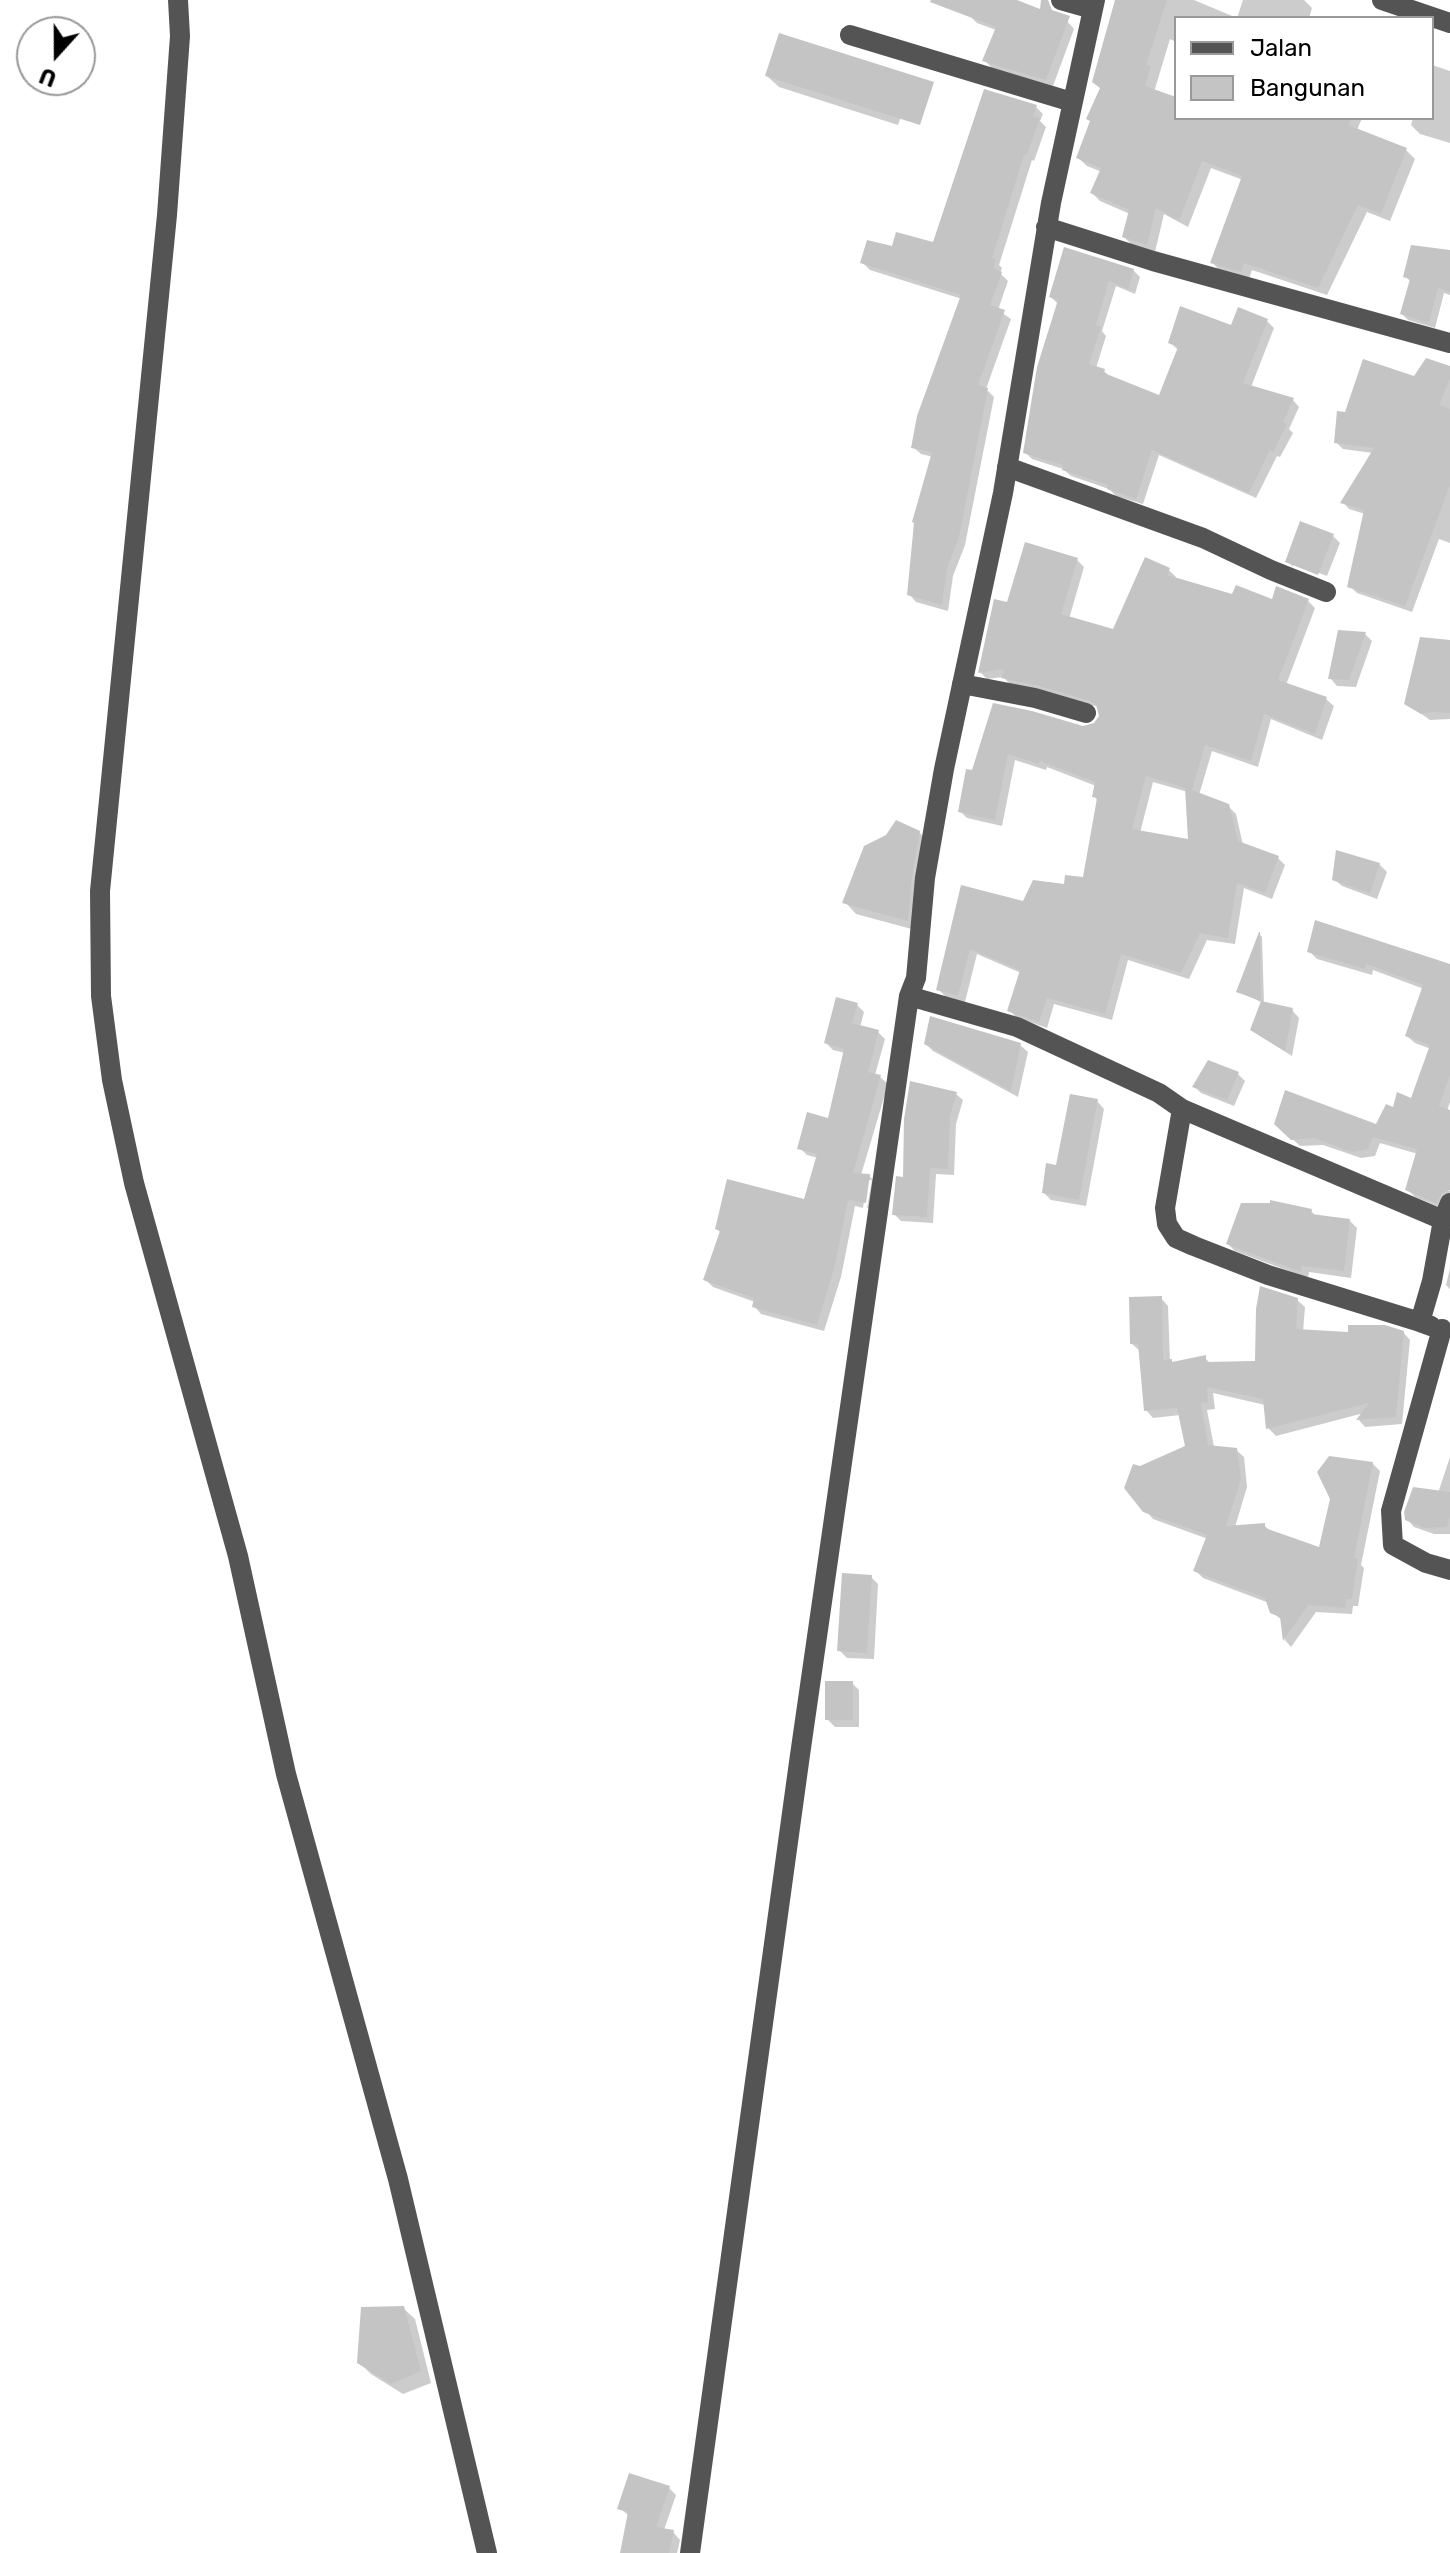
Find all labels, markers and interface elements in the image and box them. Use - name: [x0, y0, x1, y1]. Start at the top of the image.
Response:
- north arrow: [16, 16, 96, 96]
- legend: [1174, 16, 1434, 120]
- text: Jalan: [1250, 34, 1312, 62]
- text: U: [36, 62, 60, 92]
- text: Bangunan: [1250, 74, 1365, 102]

